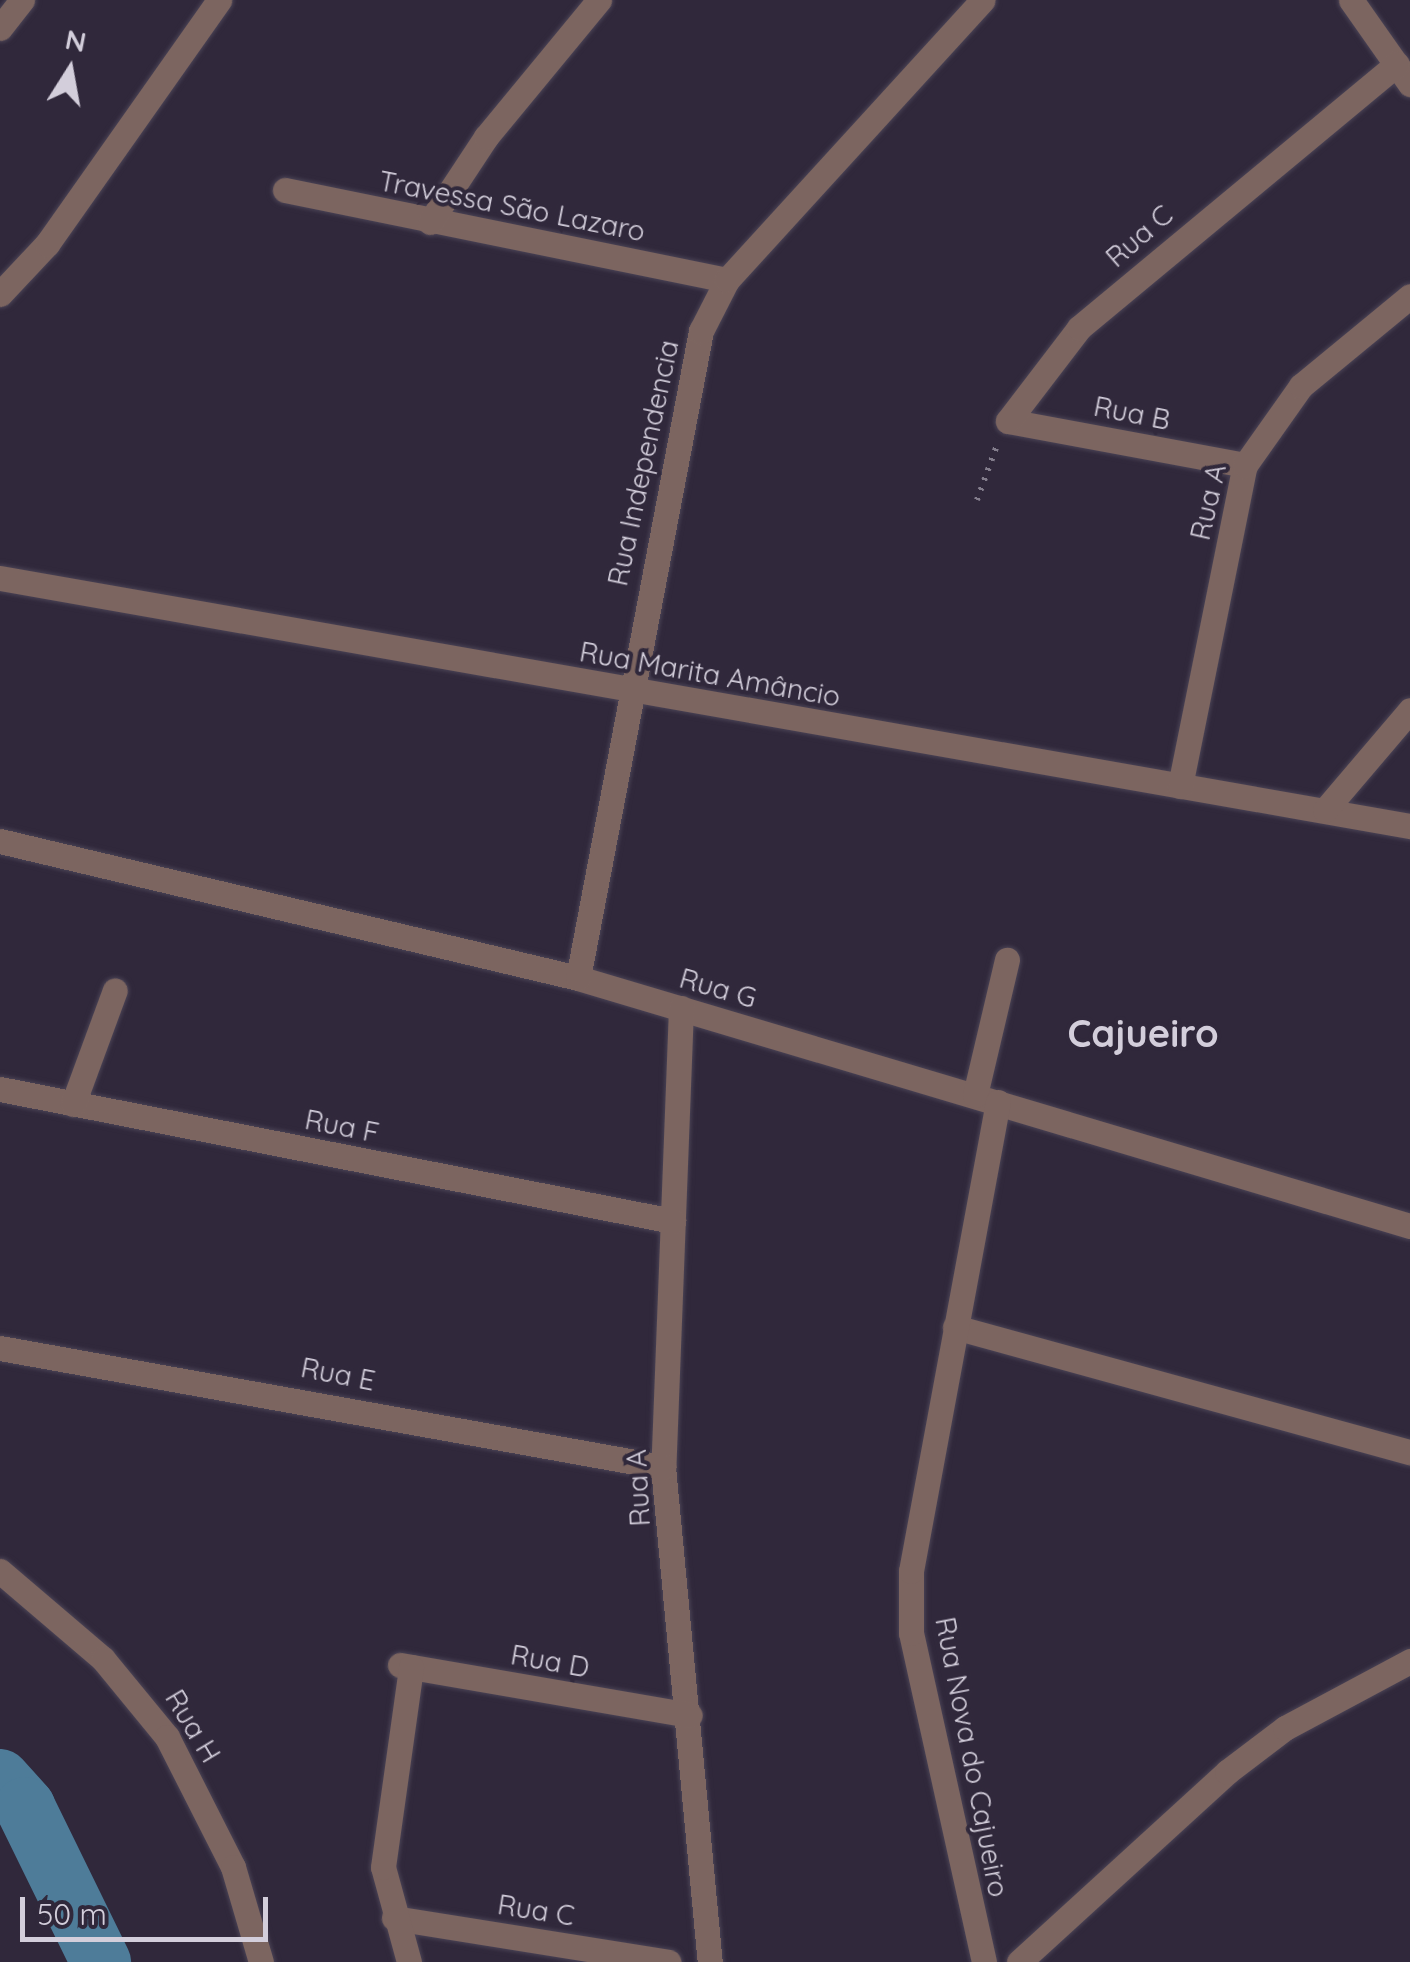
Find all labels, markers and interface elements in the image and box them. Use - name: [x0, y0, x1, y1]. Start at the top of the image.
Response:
- north arrow: [20, 20, 120, 120]
- text: N: [62, 21, 89, 59]
- street label: Travessa São Lazaro: [376, 164, 648, 248]
- street label: Rua C: [1099, 198, 1179, 274]
- street label: Rua Independencia: [601, 337, 685, 589]
- street label: Rua B: [1091, 389, 1173, 437]
- street label: Rua A: [1183, 461, 1233, 543]
- street label: Rua Marita Amâncio: [577, 635, 843, 713]
- street label: Rua G: [676, 961, 760, 1015]
- district label: Cajueiro: [1067, 1011, 1219, 1057]
- street label: Rua F: [302, 1102, 382, 1150]
- street label: Rua E: [298, 1350, 378, 1398]
- street label: Rua A: [619, 1449, 657, 1527]
- street label: Rua Nova do Cajueiro: [928, 1614, 1016, 1900]
- street label: Rua D: [508, 1638, 592, 1684]
- street label: Rua H: [158, 1683, 228, 1769]
- scale bar: [25, 1877, 272, 1939]
- street label: Rua C: [495, 1887, 577, 1933]
- text: 50 m: [37, 1895, 107, 1933]

